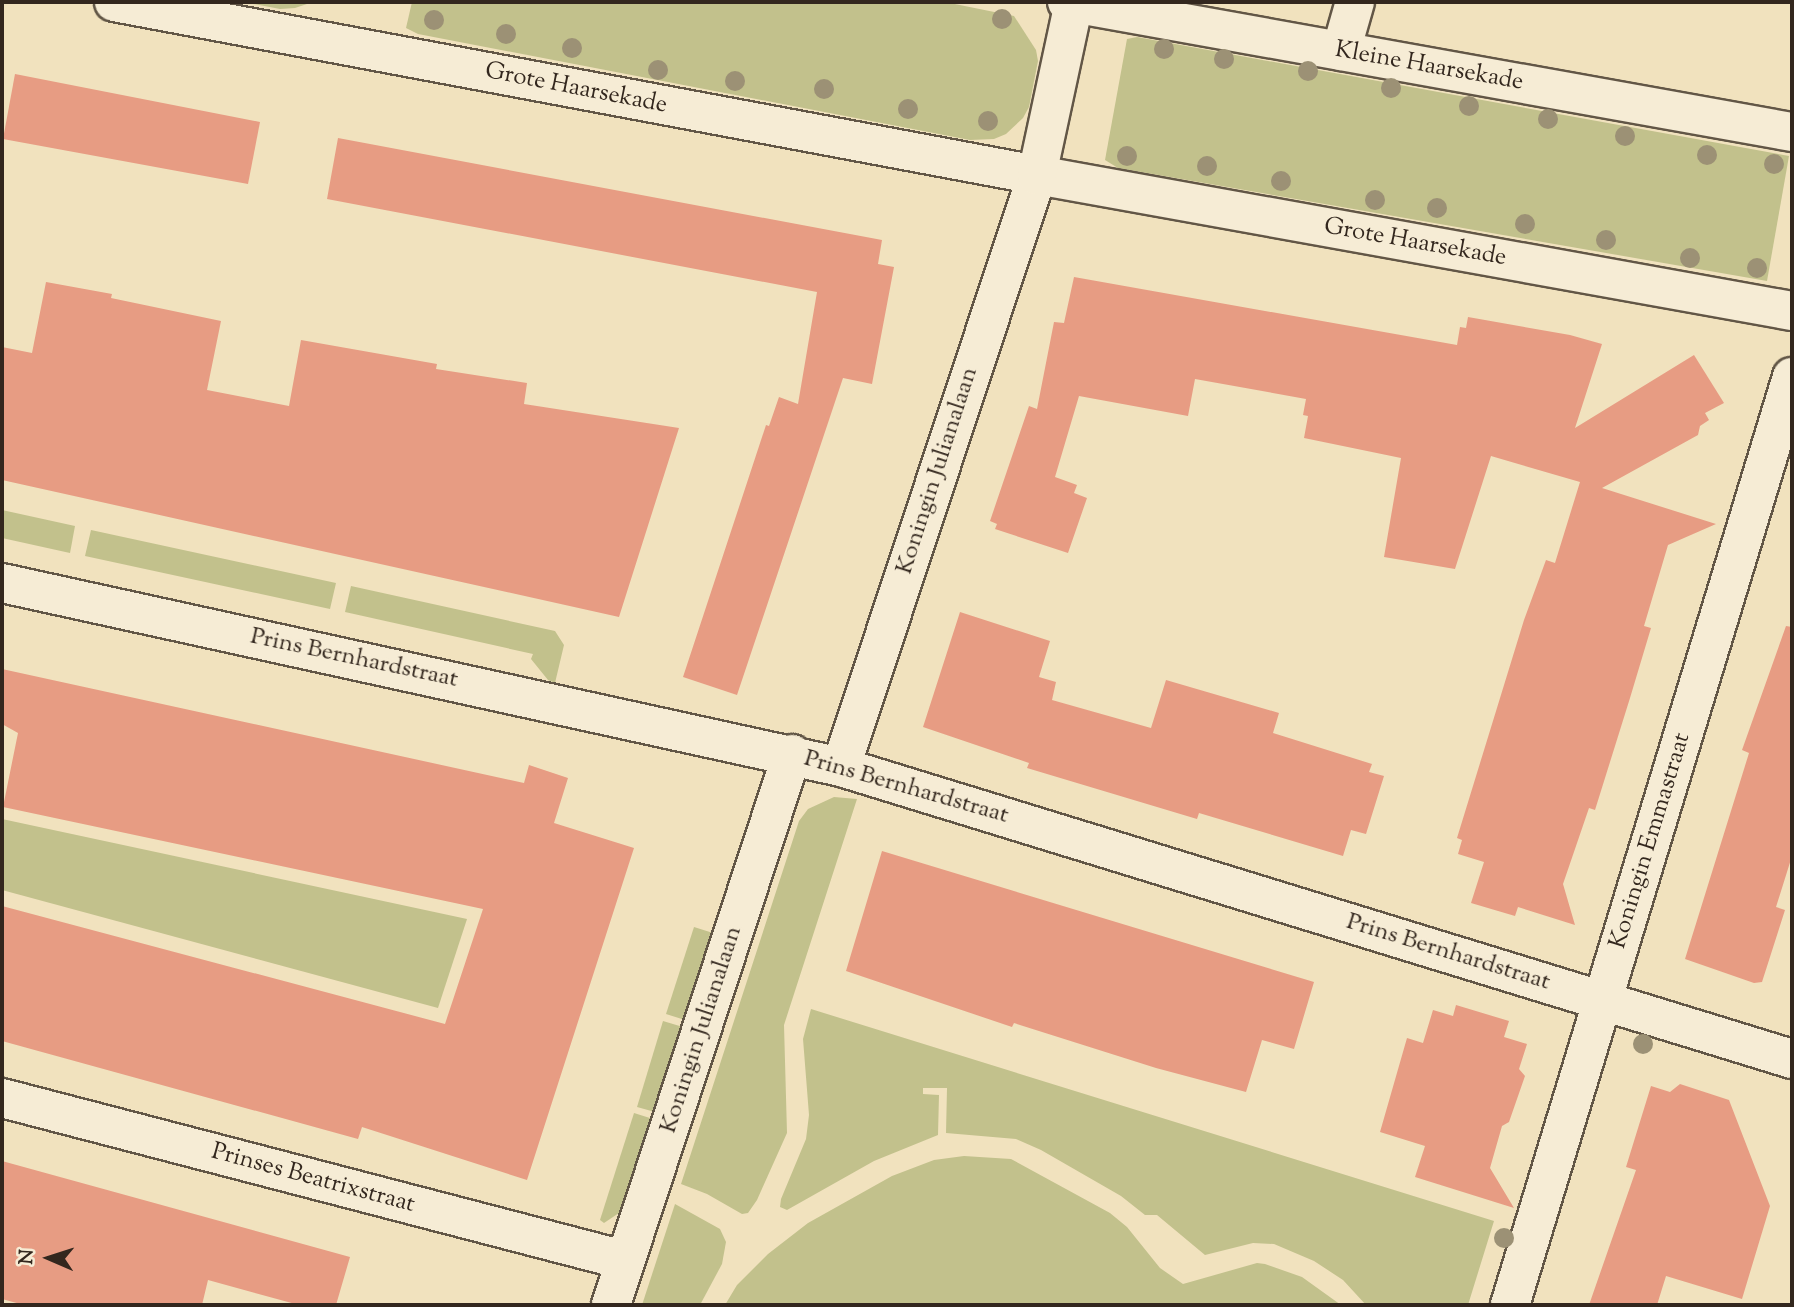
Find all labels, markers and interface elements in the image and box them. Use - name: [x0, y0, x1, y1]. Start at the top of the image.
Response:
- street label: Kleine Haarsekade: [1333, 36, 1525, 98]
- street label: Grote Haarsekade: [483, 57, 669, 121]
- street label: Grote Haarsekade: [1322, 213, 1508, 273]
- street label: Koningin Julianalaan: [891, 364, 985, 578]
- street label: Prins Bernhardstraat: [248, 623, 460, 695]
- street label: Koningin Emmastraat: [1604, 730, 1698, 952]
- street label: Prins Bernhardstraat: [800, 745, 1012, 831]
- street label: Prins Bernhardstraat: [1343, 908, 1553, 998]
- street label: Koningin Julianalaan: [655, 923, 749, 1137]
- street label: Prinses Beatrixstraat: [208, 1138, 418, 1220]
- north arrow: [14, 1223, 84, 1293]
- text: N: [14, 1249, 41, 1265]

